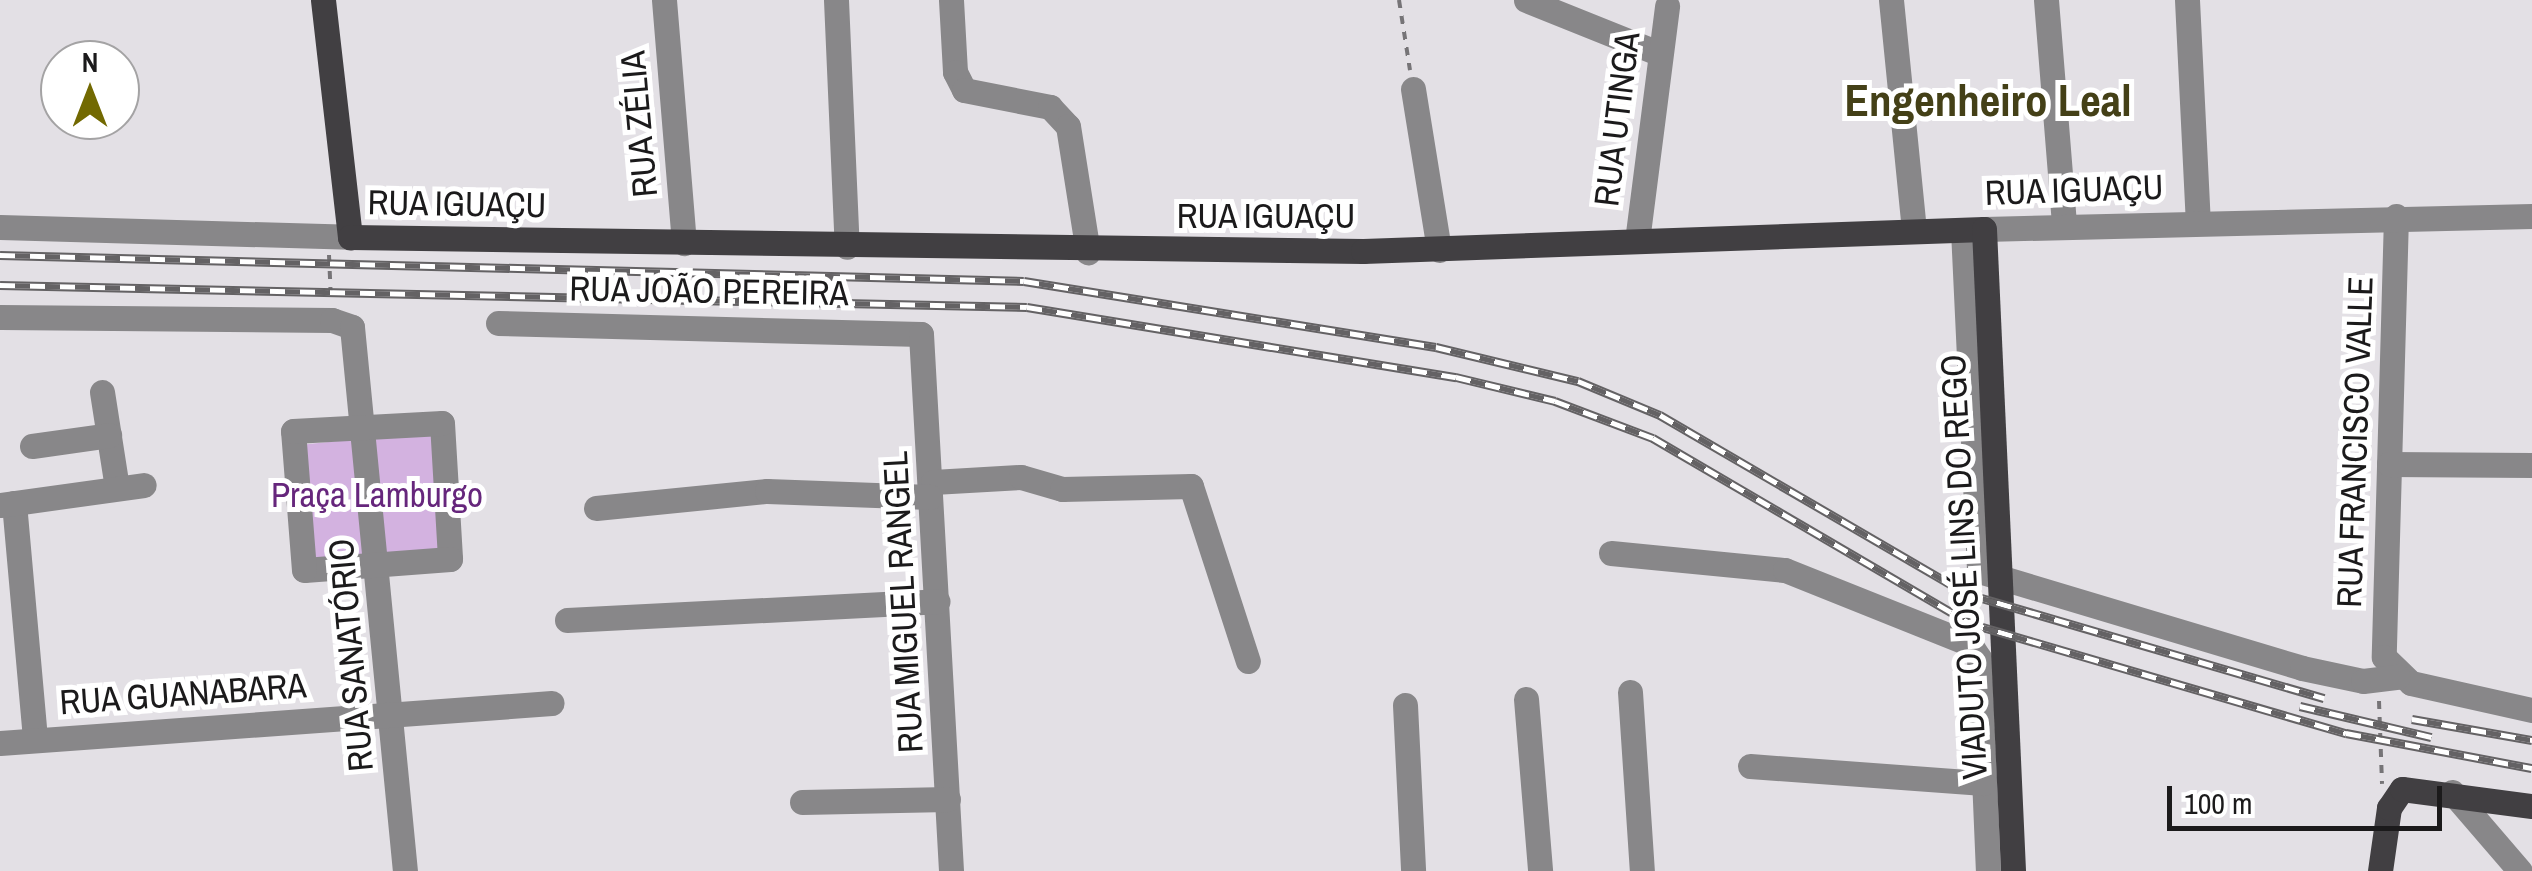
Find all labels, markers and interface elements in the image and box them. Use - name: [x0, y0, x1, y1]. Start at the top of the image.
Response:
- street label: RUA UTINGA: [1585, 29, 1649, 209]
- north arrow: [40, 40, 140, 140]
- text: N: [82, 43, 98, 81]
- street label: RUA ZÉLIA: [612, 48, 666, 200]
- district label: Engenheiro Leal: [1844, 73, 2132, 127]
- street label: RUA IGUAÇU: [1983, 166, 2165, 214]
- street label: RUA IGUAÇU: [367, 181, 547, 227]
- street label: RUA IGUAÇU: [1176, 195, 1356, 237]
- street label: RUA JOÃO PEREIRA: [568, 268, 850, 314]
- street label: RUA FRANCISCO VALLE: [2328, 275, 2382, 609]
- street label: VIADUTO JOSÉ LINS DO REGO: [1932, 354, 1996, 780]
- street label: RUA MIGUEL RANGEL: [874, 449, 932, 755]
- park label: Praça Lamburgo: [271, 474, 483, 516]
- street label: RUA SANATÓRIO: [320, 536, 382, 774]
- street label: RUA GUANABARA: [57, 664, 309, 724]
- scale bar: [2172, 766, 2447, 828]
- text: 100 m: [2184, 783, 2252, 823]

